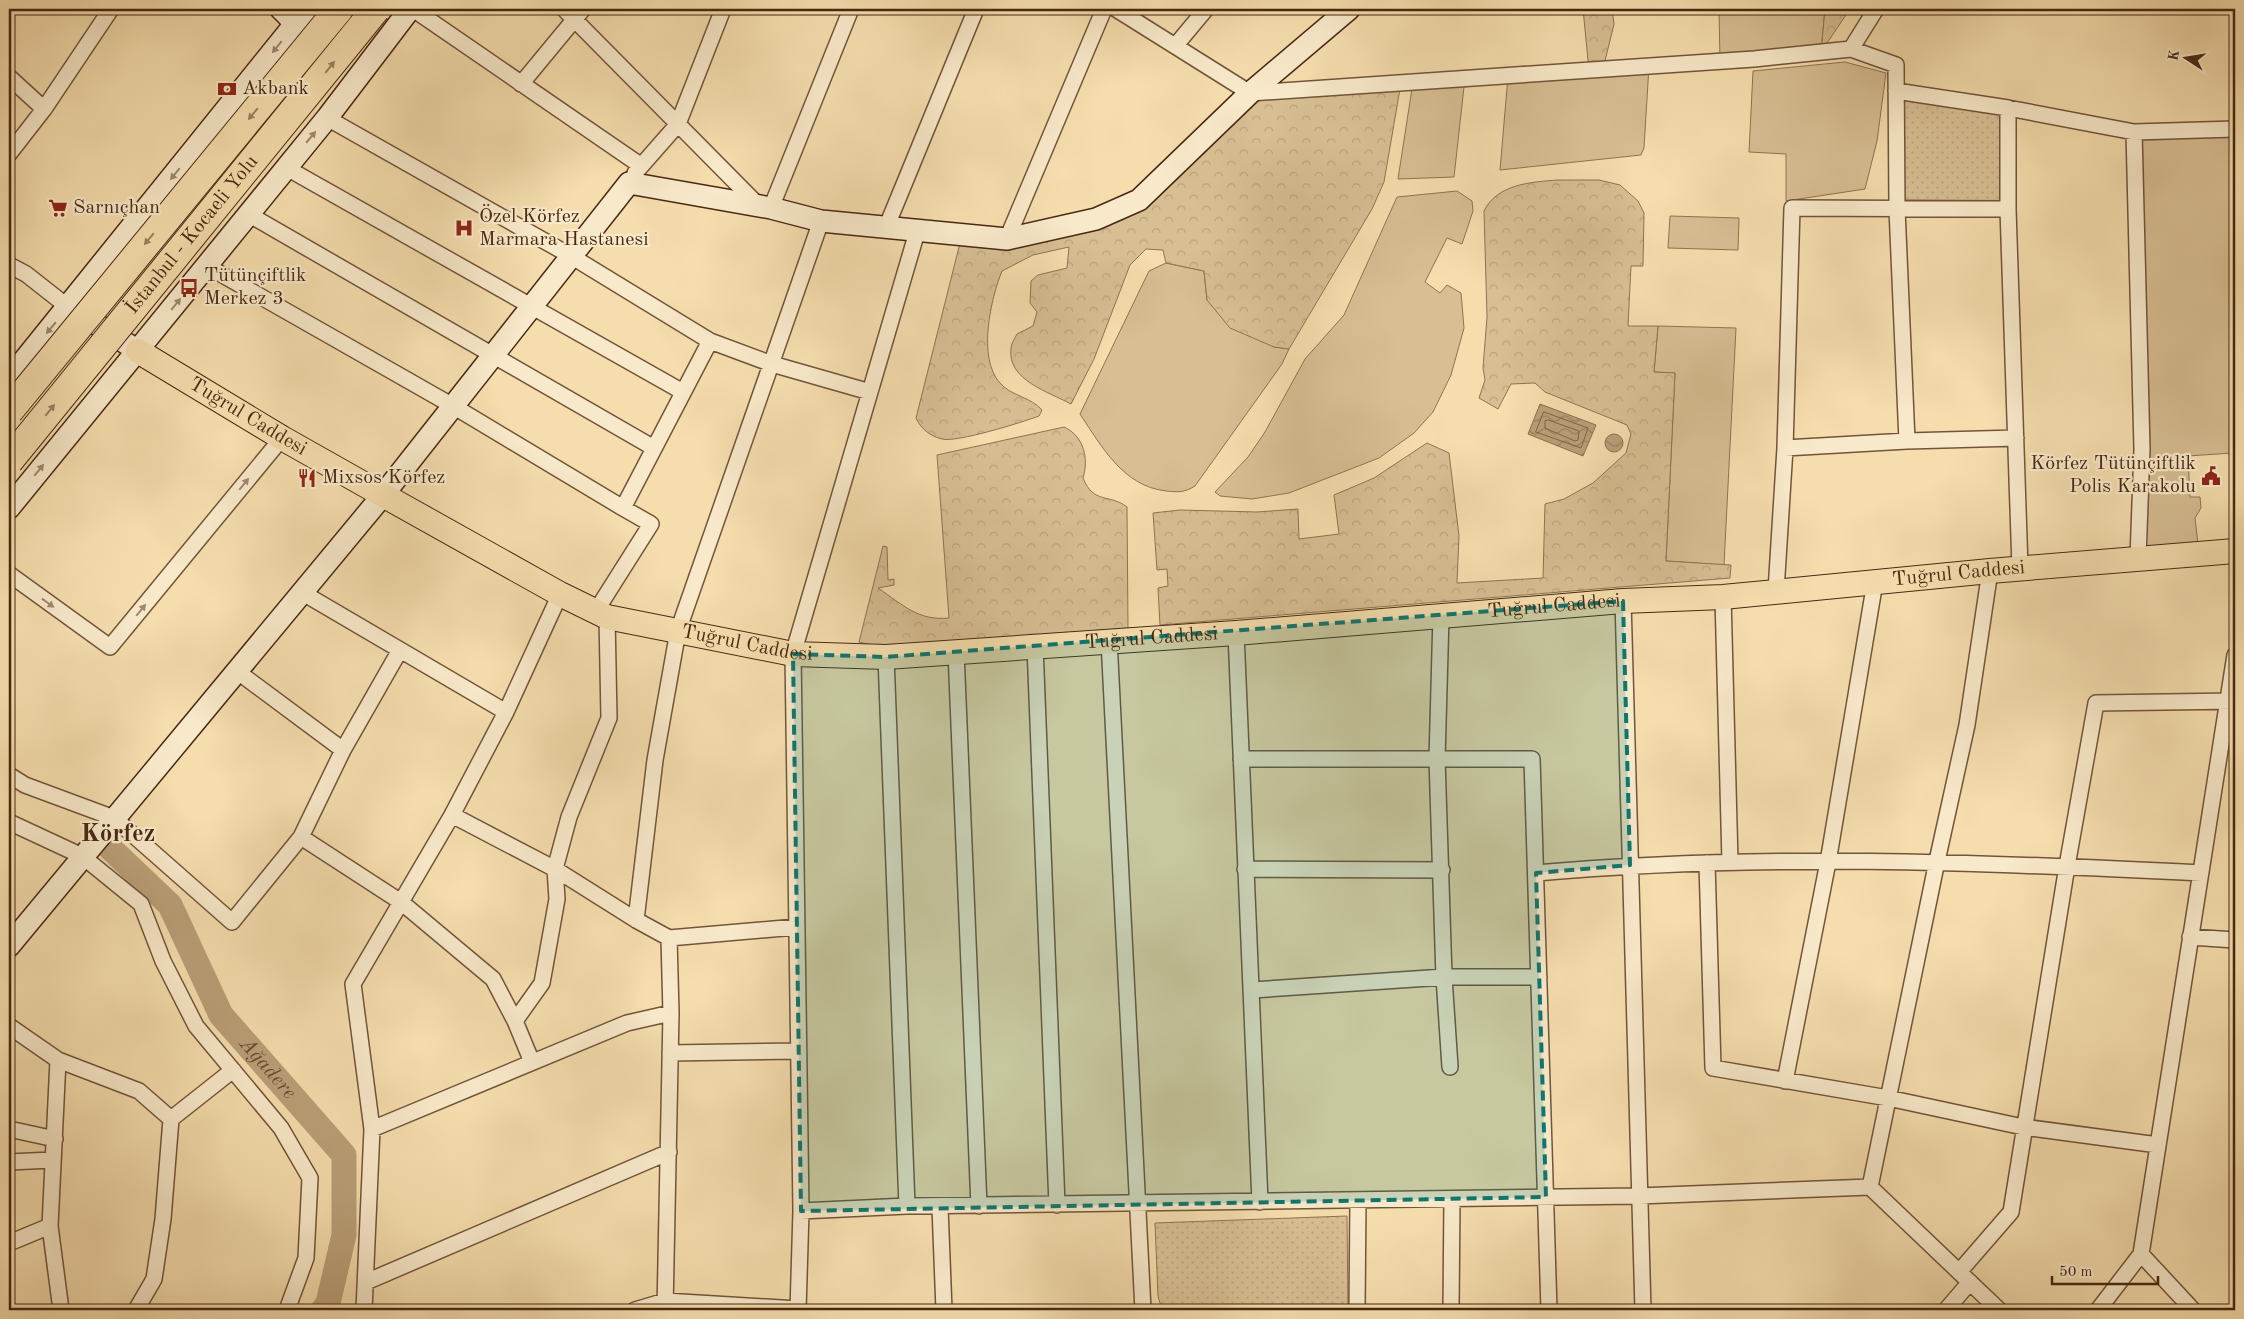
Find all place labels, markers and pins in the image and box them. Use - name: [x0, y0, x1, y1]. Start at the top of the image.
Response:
- bank icon: Akbank: [216, 78, 238, 100]
- place label: Akbank: [242, 79, 309, 99]
- supermarket icon: Sarnıçhan: [47, 197, 69, 219]
- place label: Sarnıçhan: [73, 198, 160, 218]
- place label: Özel Körfez Marmara Hastanesi: [479, 204, 649, 250]
- hospital icon: Özel Körfez Marmara Hastanesi: [453, 217, 475, 239]
- place label: Tütünçiftlik Merkez 3: [204, 266, 306, 309]
- bus stop icon: Tütünçiftlik Merkez 3: [178, 277, 200, 299]
- place label: Körfez Tütünçiftlik Polis Karakolu: [2030, 454, 2196, 497]
- public building icon: Körfez Tütünçiftlik Polis Karakolu: [2200, 465, 2222, 487]
- restaurant icon: Mixsos Körfez: [296, 467, 318, 489]
- place label: Mixsos Körfez: [322, 468, 445, 488]

